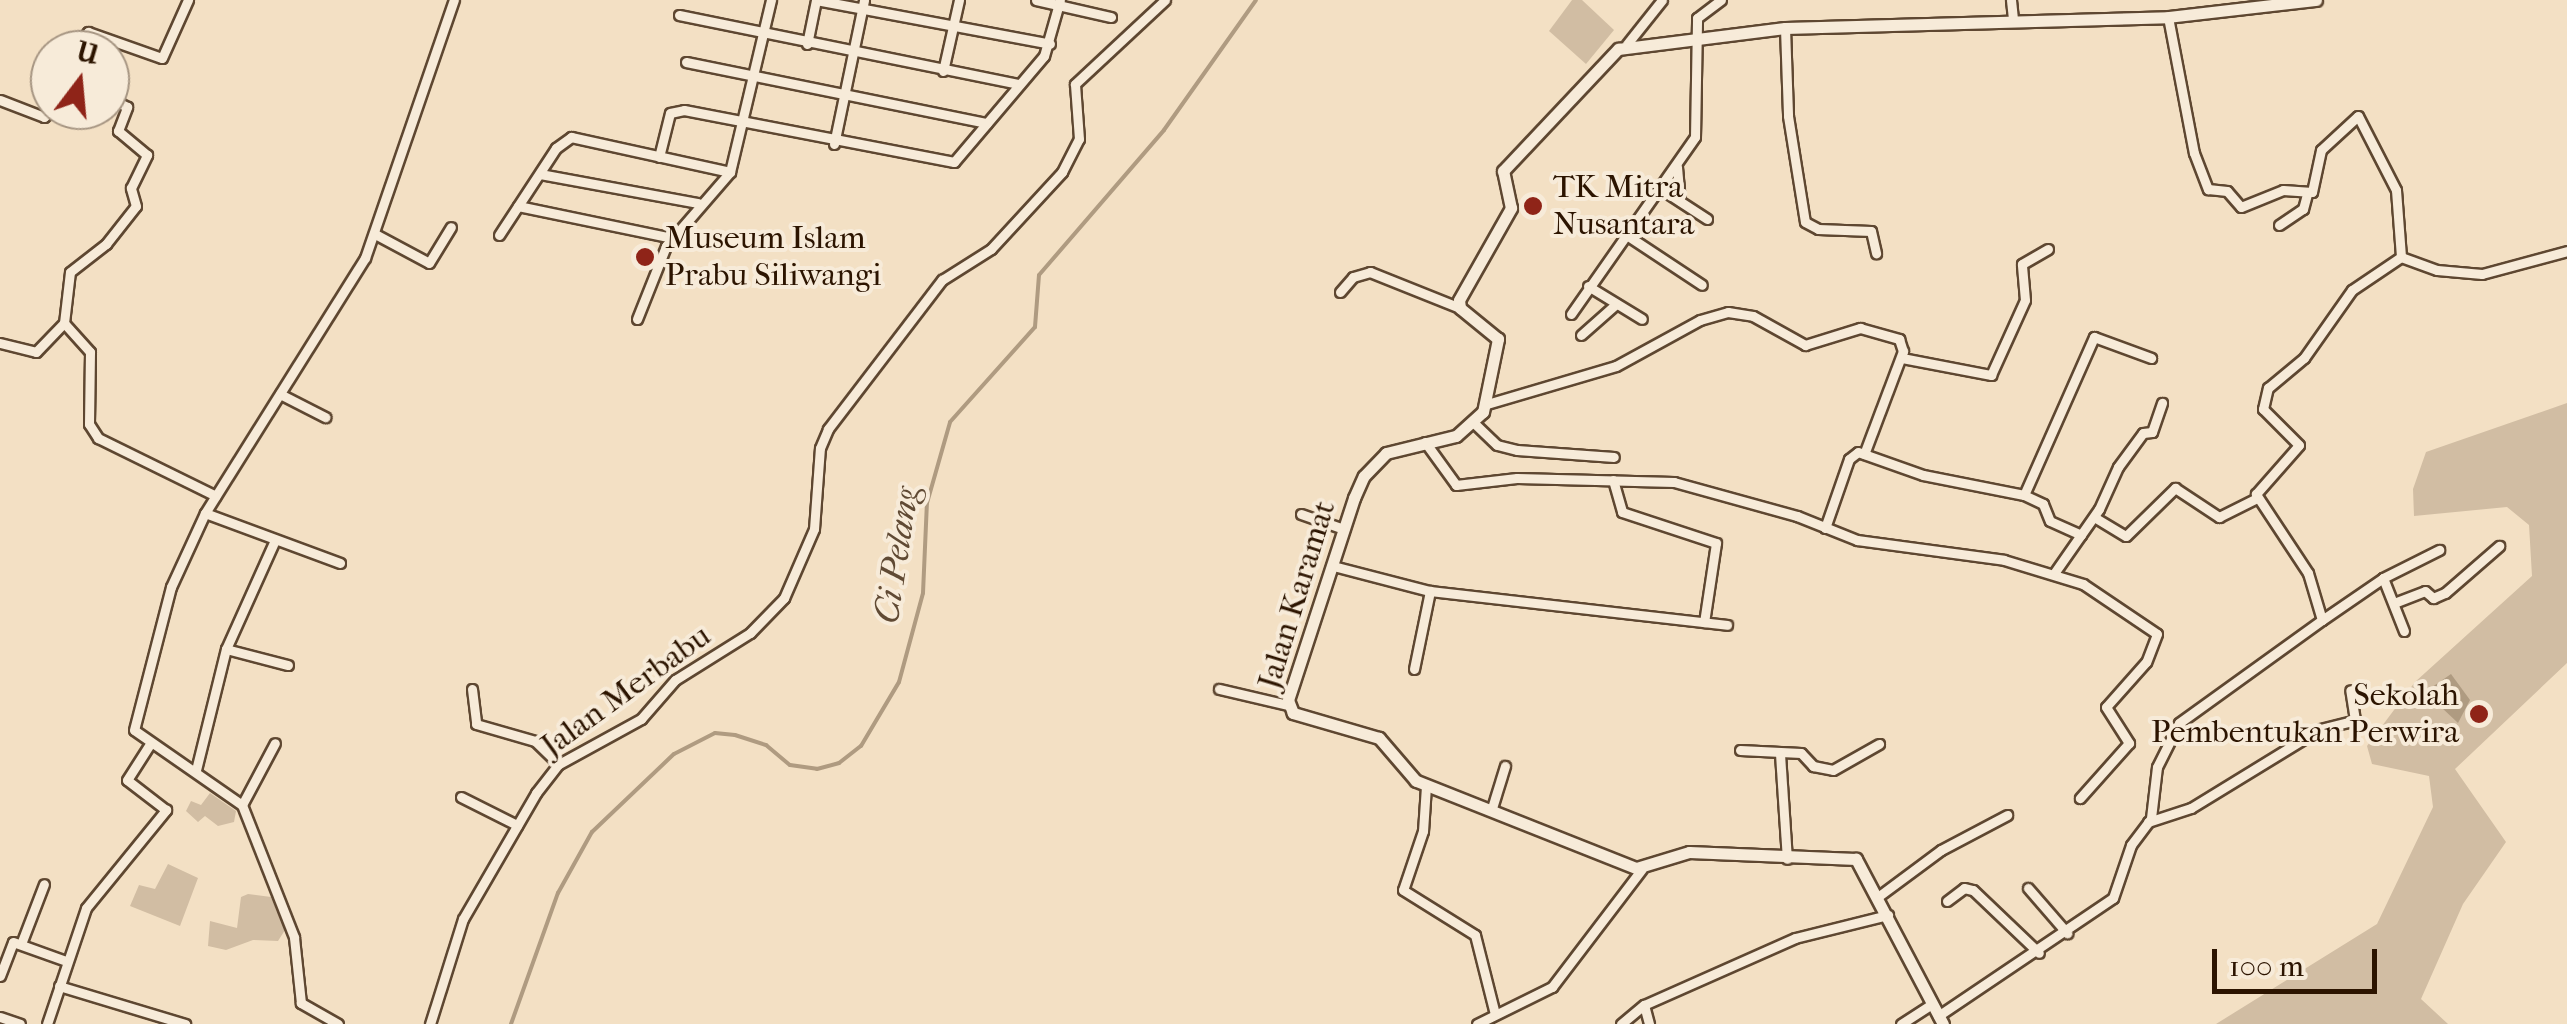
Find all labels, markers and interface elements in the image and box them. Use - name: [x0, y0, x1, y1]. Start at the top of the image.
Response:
- north arrow: [30, 30, 130, 130]
- text: U: [73, 34, 103, 71]
- place label: TK Mitra Nusantara: [1553, 169, 1694, 244]
- marker: TK Mitra Nusantara: [1522, 195, 1544, 217]
- place label: Museum Islam Prabu Siliwangi: [665, 220, 881, 295]
- marker: Museum Islam Prabu Siliwangi: [634, 246, 656, 268]
- water label: Ci Pelang: [865, 484, 929, 626]
- street label: Jalan Karamat: [1250, 496, 1344, 694]
- street label: Jalan Merbabu: [534, 617, 718, 765]
- place label: Sekolah Pembentukan Perwira: [2151, 677, 2459, 752]
- marker: Sekolah Pembentukan Perwira: [2468, 703, 2490, 725]
- scale bar: [2217, 929, 2382, 991]
- text: 100 m: [2229, 949, 2304, 984]

